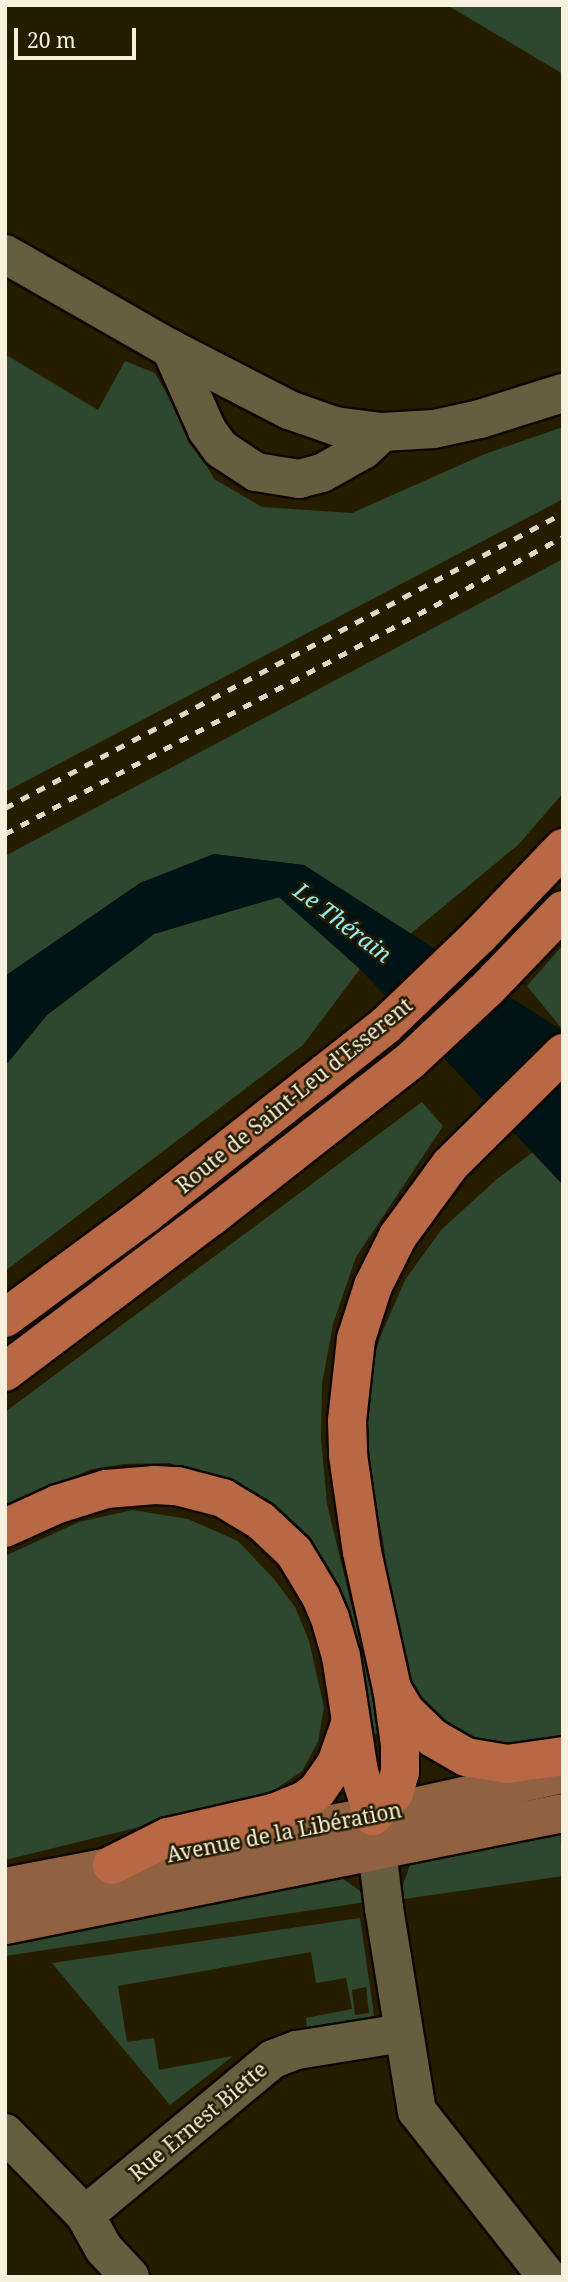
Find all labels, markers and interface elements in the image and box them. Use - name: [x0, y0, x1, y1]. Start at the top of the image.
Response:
- scale bar: [18, 14, 140, 58]
- text: 20 m: [27, 26, 76, 54]
- water label: Le Thérain: [289, 876, 397, 968]
- street label: Route de Saint-Leu d'Esserent: [171, 992, 417, 1198]
- street label: Avenue de la Libération: [164, 1797, 404, 1867]
- street label: Rue Ernest Biette: [124, 2056, 272, 2186]

